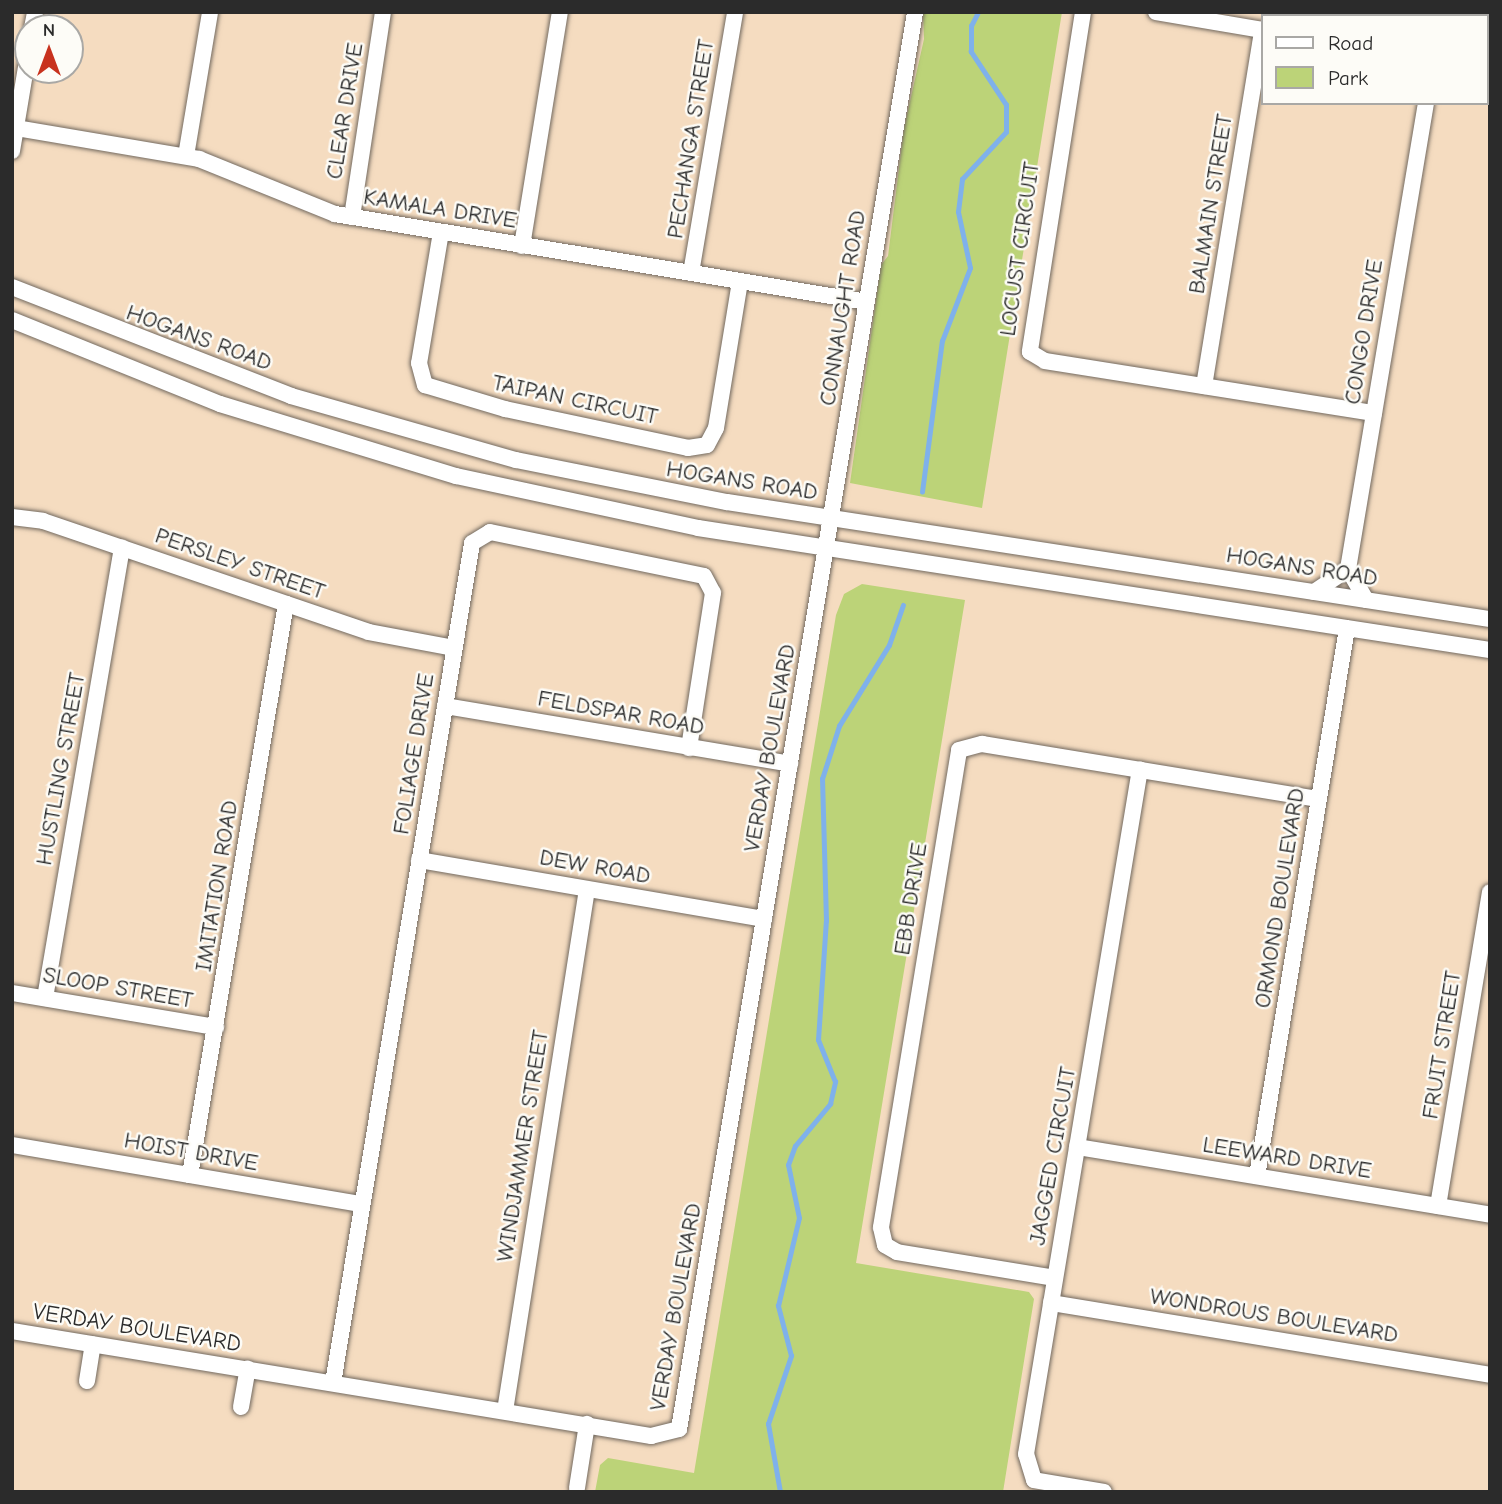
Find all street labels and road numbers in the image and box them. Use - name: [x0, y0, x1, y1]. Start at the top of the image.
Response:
- street label: PECHANGA STREET: [662, 37, 720, 241]
- street label: CLEAR DRIVE: [321, 41, 369, 181]
- street label: BALMAIN STREET: [1183, 112, 1239, 296]
- street label: LOCUST CIRCUIT: [994, 160, 1046, 338]
- street label: KAMALA DRIVE: [361, 183, 519, 235]
- street label: CONNAUGHT ROAD: [814, 208, 872, 408]
- street label: CONGO DRIVE: [1339, 258, 1389, 406]
- street label: HOGANS ROAD: [122, 299, 276, 377]
- street label: TAIPAN CIRCUIT: [490, 369, 660, 431]
- street label: HOGANS ROAD: [664, 455, 820, 507]
- street label: PERSLEY STREET: [151, 522, 329, 606]
- street label: HOGANS ROAD: [1224, 541, 1380, 593]
- street label: VERDAY BOULEVARD: [738, 642, 802, 854]
- street label: HUSTLING STREET: [30, 670, 92, 868]
- street label: FOLIAGE DRIVE: [388, 671, 440, 837]
- street label: FELDSPAR ROAD: [535, 685, 707, 741]
- street label: ORMOND BOULEVARD: [1249, 786, 1311, 1010]
- street label: IMITATION ROAD: [190, 798, 244, 974]
- street label: EBB DRIVE: [888, 841, 934, 957]
- street label: DEW ROAD: [537, 844, 653, 890]
- street label: SLOOP STREET: [41, 961, 195, 1015]
- street label: FRUIT STREET: [1417, 969, 1467, 1121]
- street label: WINDJAMMER STREET: [491, 1028, 555, 1264]
- street label: JAGGED CIRCUIT: [1024, 1065, 1082, 1247]
- street label: HOIST DRIVE: [122, 1127, 260, 1177]
- street label: LEEWARD DRIVE: [1201, 1131, 1373, 1185]
- street label: VERDAY BOULEVARD: [644, 1201, 708, 1413]
- street label: WONDROUS BOULEVARD: [1148, 1283, 1400, 1349]
- street label: VERDAY BOULEVARD: [31, 1298, 243, 1358]

